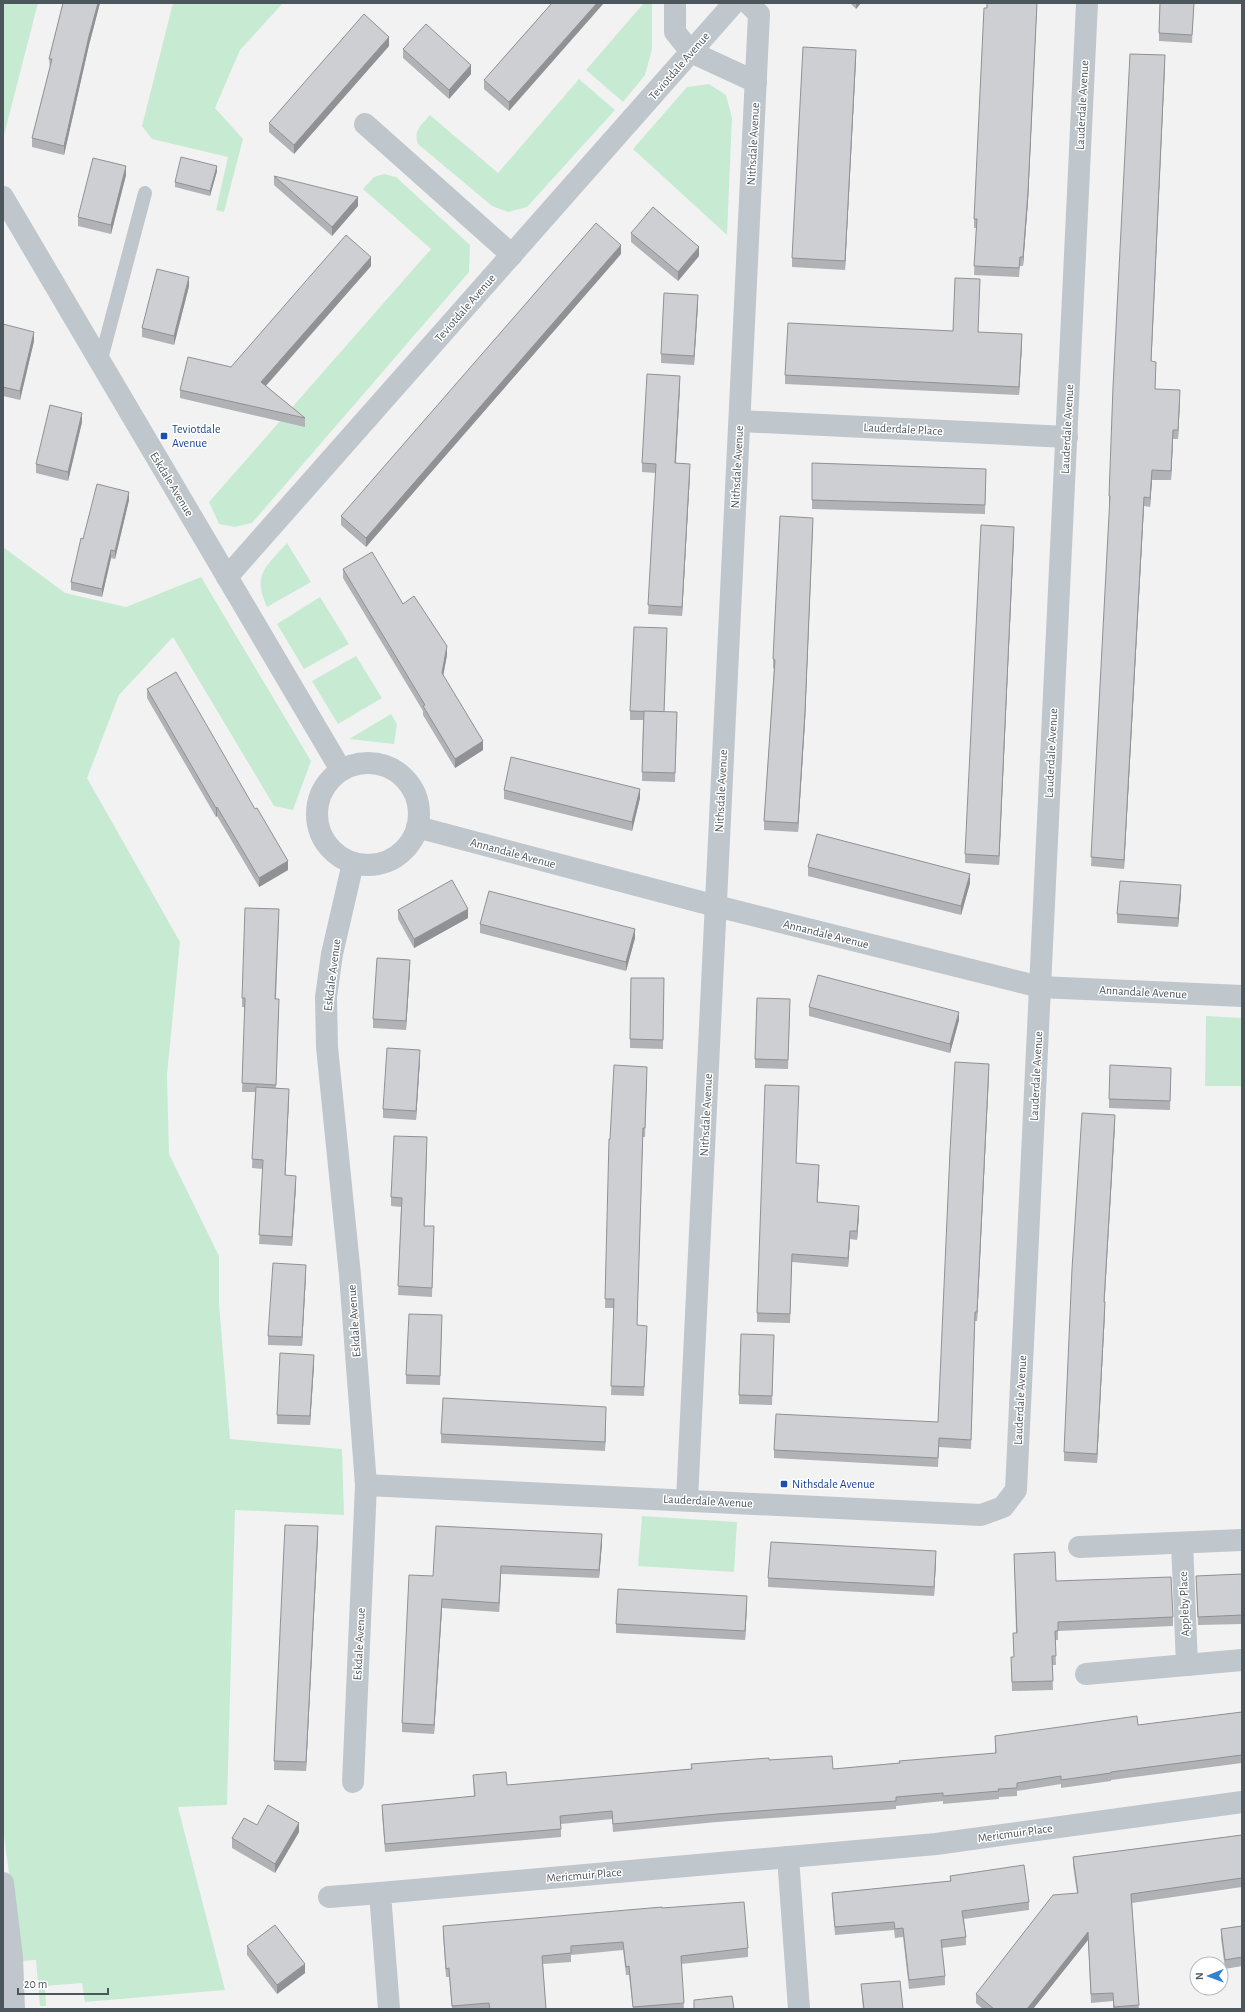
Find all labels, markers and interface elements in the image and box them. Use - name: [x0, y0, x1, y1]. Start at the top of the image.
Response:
- street label: Teviotdale Avenue: [646, 30, 712, 102]
- street label: Lauderdale Avenue: [1074, 60, 1090, 150]
- street label: Nithsdale Avenue: [745, 102, 761, 186]
- street label: Teviotdale Avenue: [432, 272, 498, 344]
- street label: Lauderdale Avenue: [1059, 384, 1075, 474]
- street label: Lauderdale Place: [863, 421, 943, 437]
- place label: Teviotdale Avenue: [172, 423, 220, 449]
- street label: Nithsdale Avenue: [729, 425, 745, 509]
- marker: Teviotdale Avenue: [159, 431, 169, 441]
- street label: Eskdale Avenue: [148, 450, 196, 518]
- street label: Lauderdale Avenue: [1043, 708, 1059, 798]
- street label: Nithsdale Avenue: [713, 749, 729, 833]
- street label: Annandale Avenue: [469, 836, 557, 870]
- street label: Annandale Avenue: [782, 918, 870, 950]
- street label: Eskdale Avenue: [322, 938, 342, 1012]
- street label: Annandale Avenue: [1099, 984, 1187, 1000]
- street label: Lauderdale Avenue: [1028, 1031, 1044, 1121]
- street label: Nithsdale Avenue: [698, 1073, 714, 1157]
- street label: Eskdale Avenue: [345, 1284, 363, 1358]
- street label: Lauderdale Avenue: [1012, 1355, 1028, 1445]
- place label: Nithsdale Avenue: [792, 1478, 875, 1490]
- marker: Nithsdale Avenue: [779, 1479, 789, 1489]
- street label: Lauderdale Avenue: [663, 1493, 753, 1509]
- street label: Appleby Place: [1177, 1571, 1192, 1637]
- street label: Eskdale Avenue: [351, 1607, 367, 1681]
- street label: Mericmuir Place: [977, 1822, 1053, 1844]
- street label: Mericmuir Place: [546, 1866, 622, 1884]
- north arrow: [1189, 1956, 1229, 1996]
- scale bar: [18, 1970, 108, 1996]
- text: N: [1194, 1972, 1205, 1980]
- text: 20 m: [24, 1978, 47, 1990]

